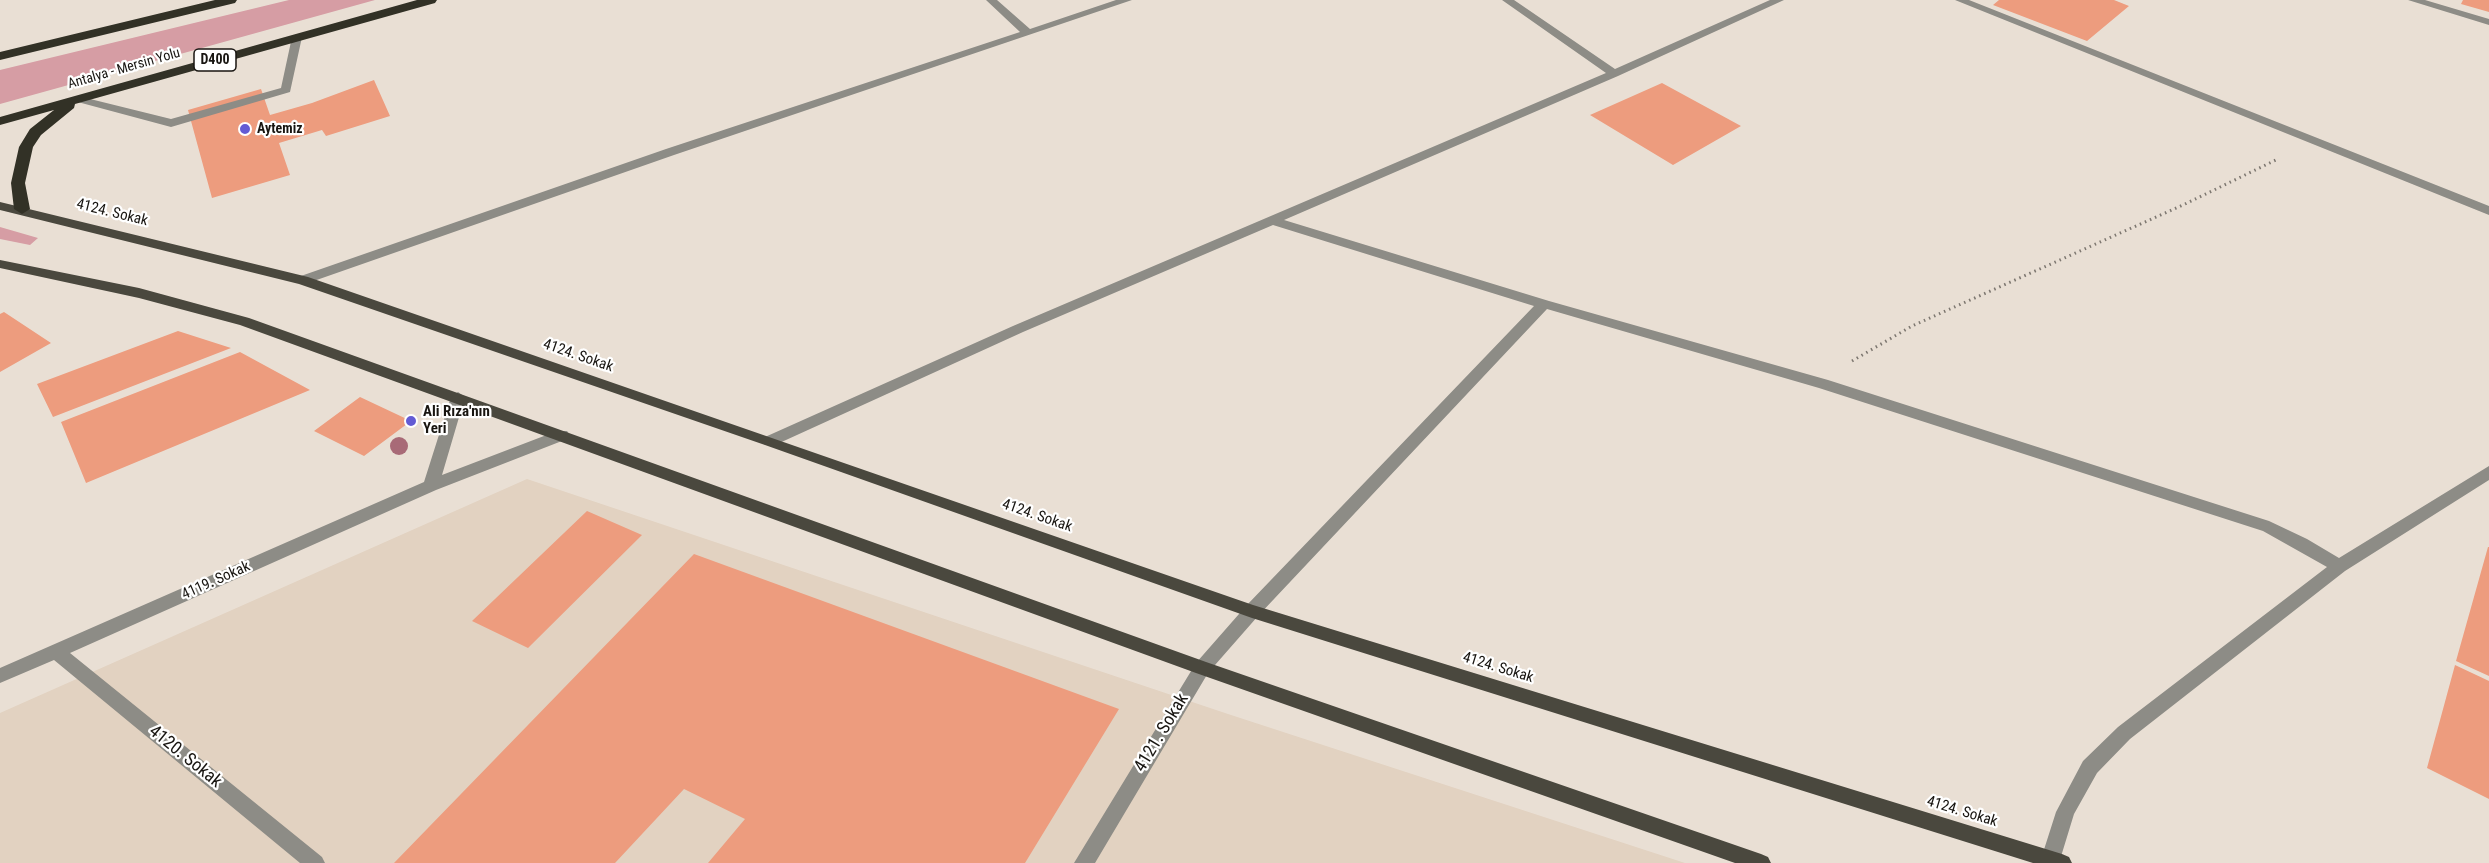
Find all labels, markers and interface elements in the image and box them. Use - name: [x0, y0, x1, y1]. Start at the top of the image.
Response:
- street label: Antalya - Mersin Yolu: [66, 45, 182, 93]
- road number: D400: [194, 49, 236, 71]
- place label: Aytemiz: [257, 121, 302, 137]
- marker: Aytemiz: [238, 122, 252, 136]
- street label: 4124. Sokak: [74, 195, 150, 231]
- street label: 4124. Sokak: [541, 336, 615, 376]
- place label: Ali Rıza'nın Yeri: [423, 403, 490, 438]
- marker: Ali Rıza'nın Yeri: [404, 414, 418, 428]
- street label: 4124. Sokak: [1000, 496, 1074, 536]
- street label: 4119. Sokak: [179, 558, 253, 604]
- street label: 4124. Sokak: [1460, 649, 1536, 687]
- street label: 4121. Sokak: [1130, 690, 1194, 776]
- street label: 4120. Sokak: [144, 721, 226, 793]
- street label: 4124. Sokak: [1924, 793, 2000, 831]

